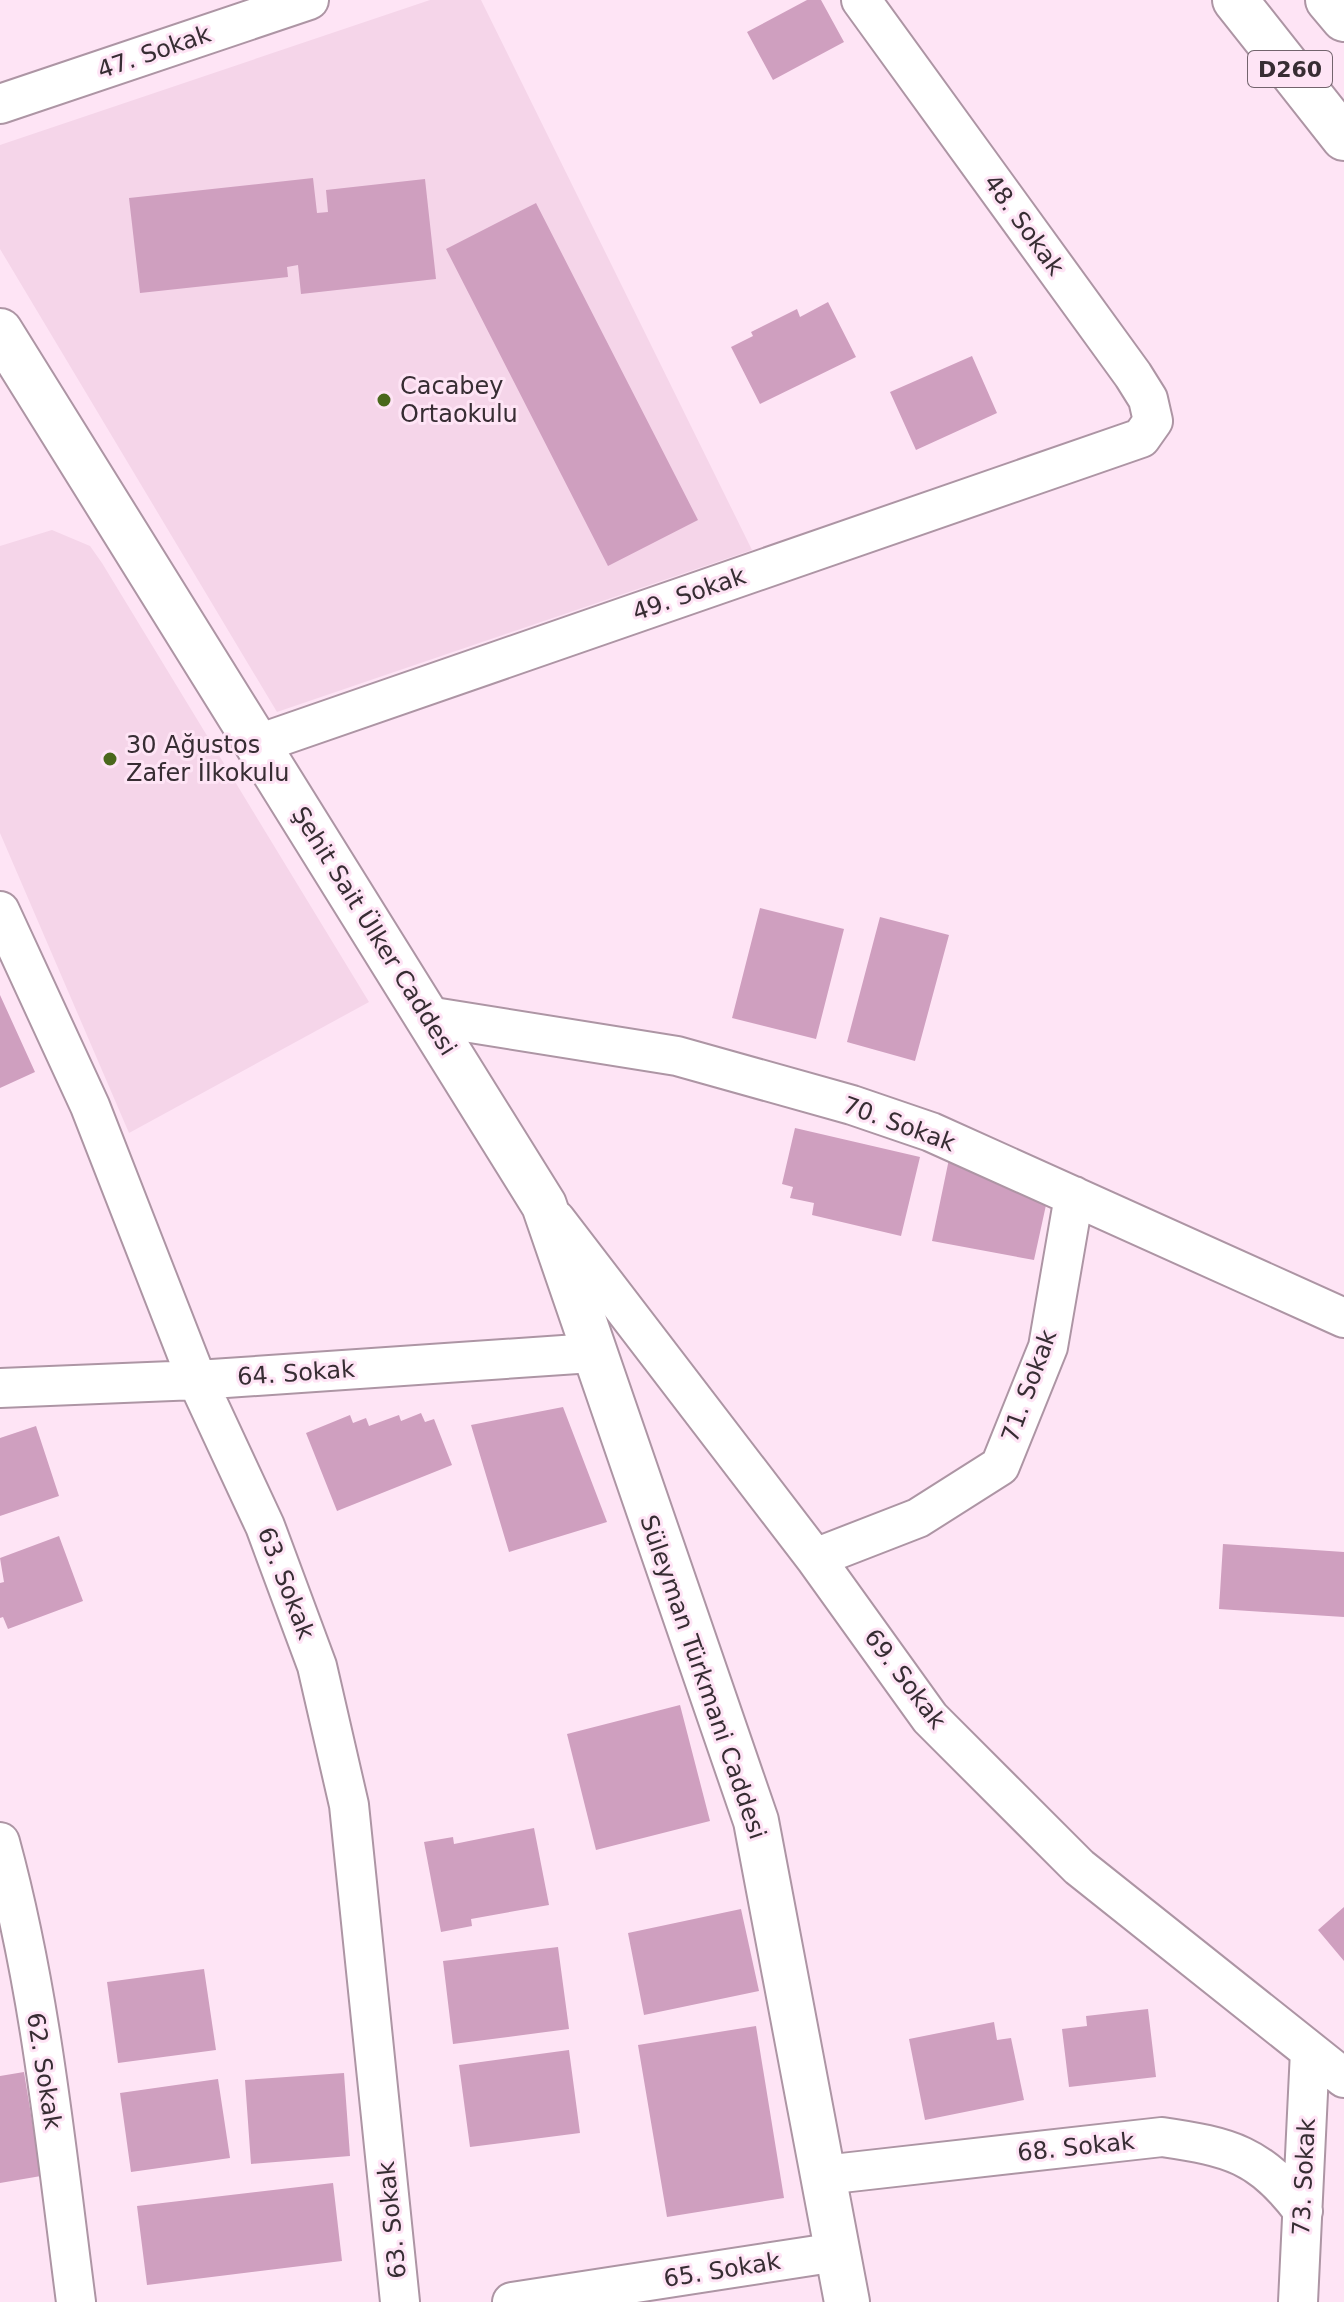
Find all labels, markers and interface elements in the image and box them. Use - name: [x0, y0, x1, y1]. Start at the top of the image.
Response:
- street label: 47. Sokak: [94, 20, 214, 84]
- road number: D260: [1248, 51, 1332, 87]
- street label: 48. Sokak: [978, 169, 1070, 281]
- place label: Cacabey Ortaokulu: [400, 372, 518, 428]
- marker: Cacabey Ortaokulu: [375, 391, 393, 409]
- street label: 49. Sokak: [629, 562, 749, 626]
- place label: 30 Ağustos Zafer İlkokulu: [126, 731, 290, 787]
- marker: 30 Ağustos Zafer İlkokulu: [101, 750, 119, 768]
- street label: Şehit Sait Ülker Caddesi: [286, 801, 463, 1061]
- street label: 70. Sokak: [839, 1091, 959, 1157]
- street label: 71. Sokak: [996, 1326, 1062, 1446]
- street label: 64. Sokak: [236, 1355, 356, 1391]
- street label: Süleyman Türkmani Caddesi: [634, 1511, 772, 1843]
- street label: 63. Sokak: [252, 1523, 320, 1643]
- street label: 69. Sokak: [858, 1624, 952, 1735]
- street label: 62. Sokak: [21, 2011, 67, 2131]
- street label: 73. Sokak: [1287, 2117, 1321, 2237]
- street label: 68. Sokak: [1016, 2127, 1136, 2167]
- street label: 63. Sokak: [372, 2160, 412, 2280]
- street label: 65. Sokak: [662, 2247, 782, 2293]

